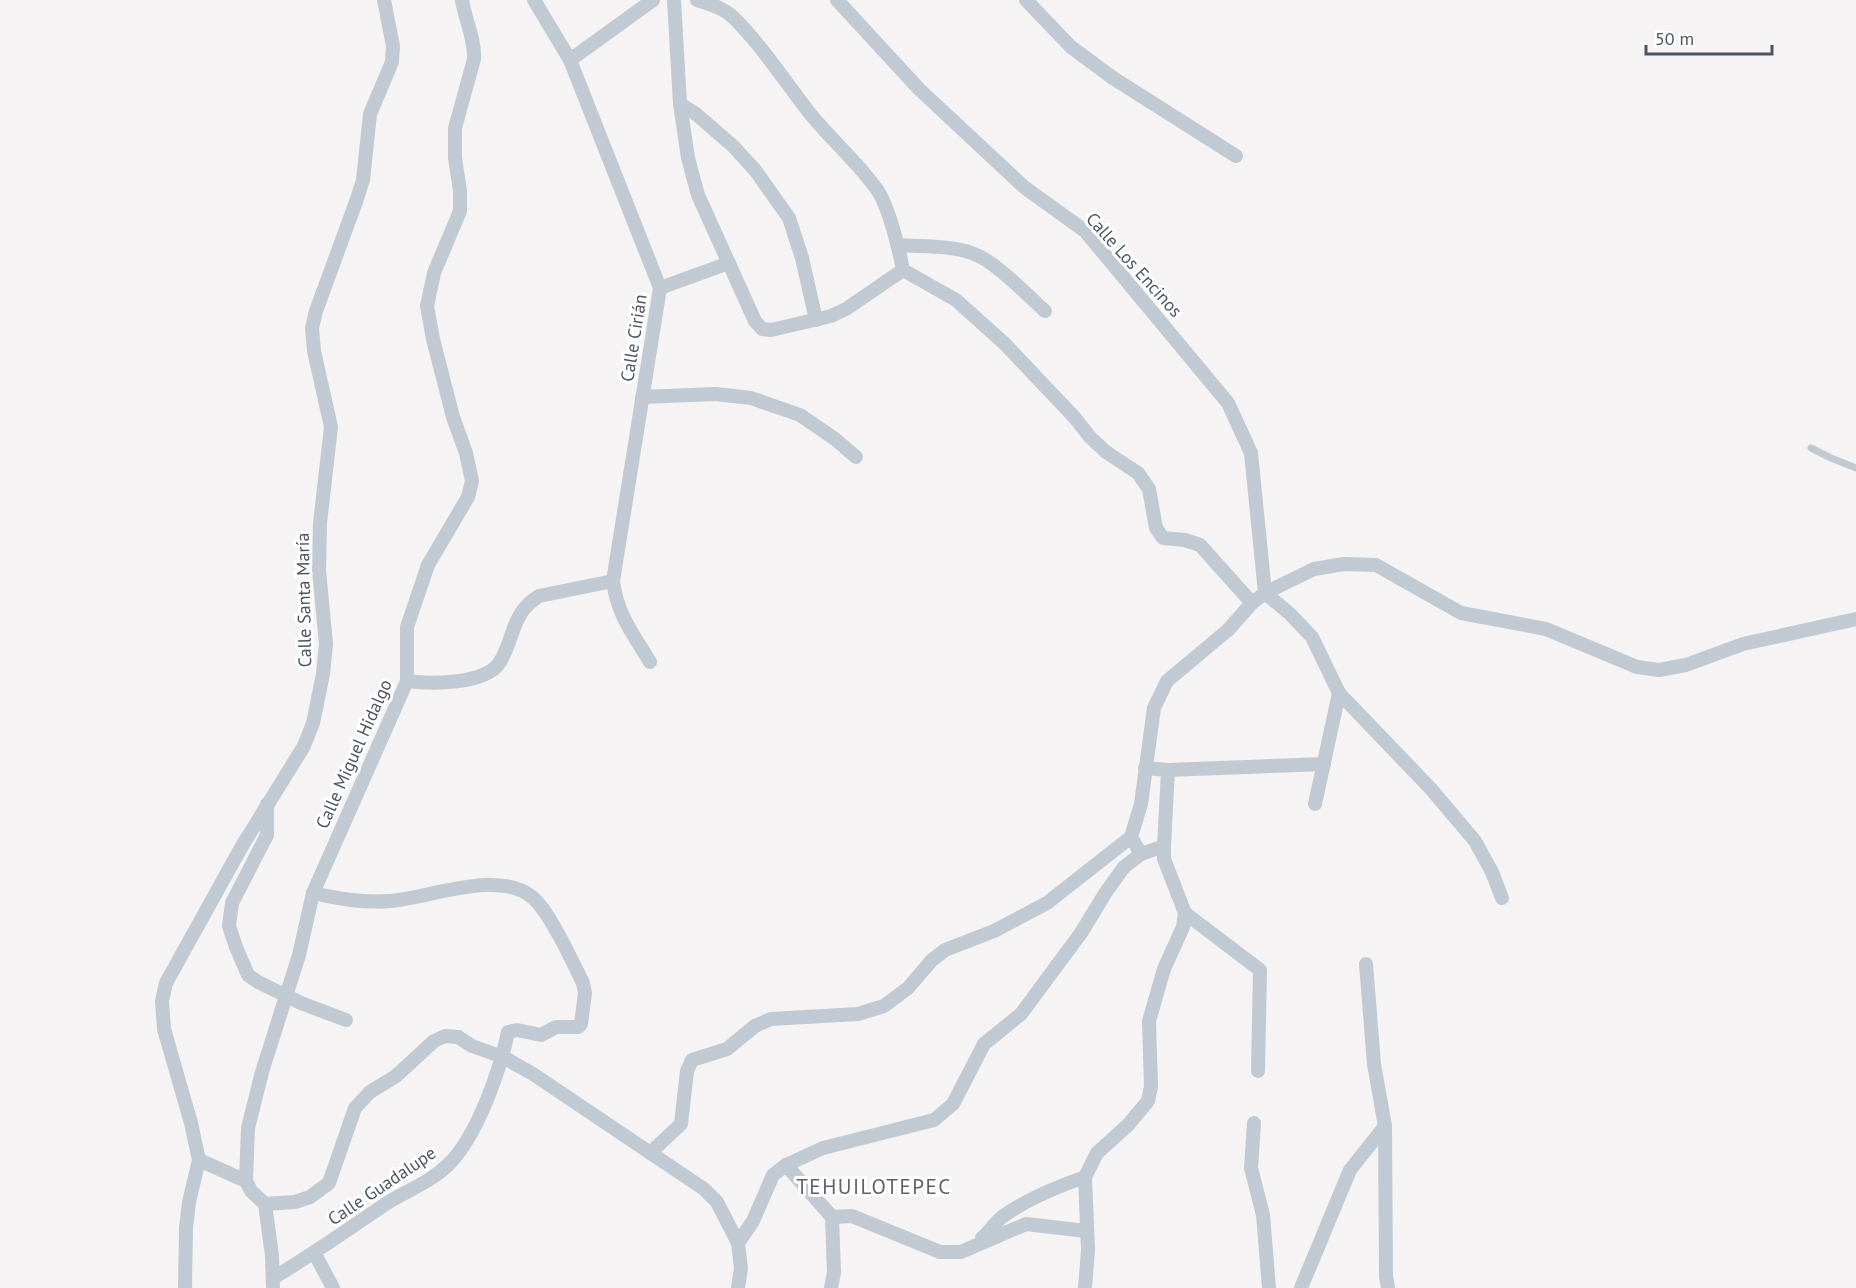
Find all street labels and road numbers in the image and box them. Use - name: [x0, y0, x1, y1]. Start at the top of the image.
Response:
- street label: Calle Los Encinos: [1081, 207, 1187, 322]
- street label: Calle Cirián: [615, 293, 652, 383]
- street label: Calle Santa María: [291, 533, 316, 667]
- street label: Calle Miguel Hidalgo: [310, 676, 397, 832]
- street label: Calle Guadalupe: [323, 1141, 440, 1230]

